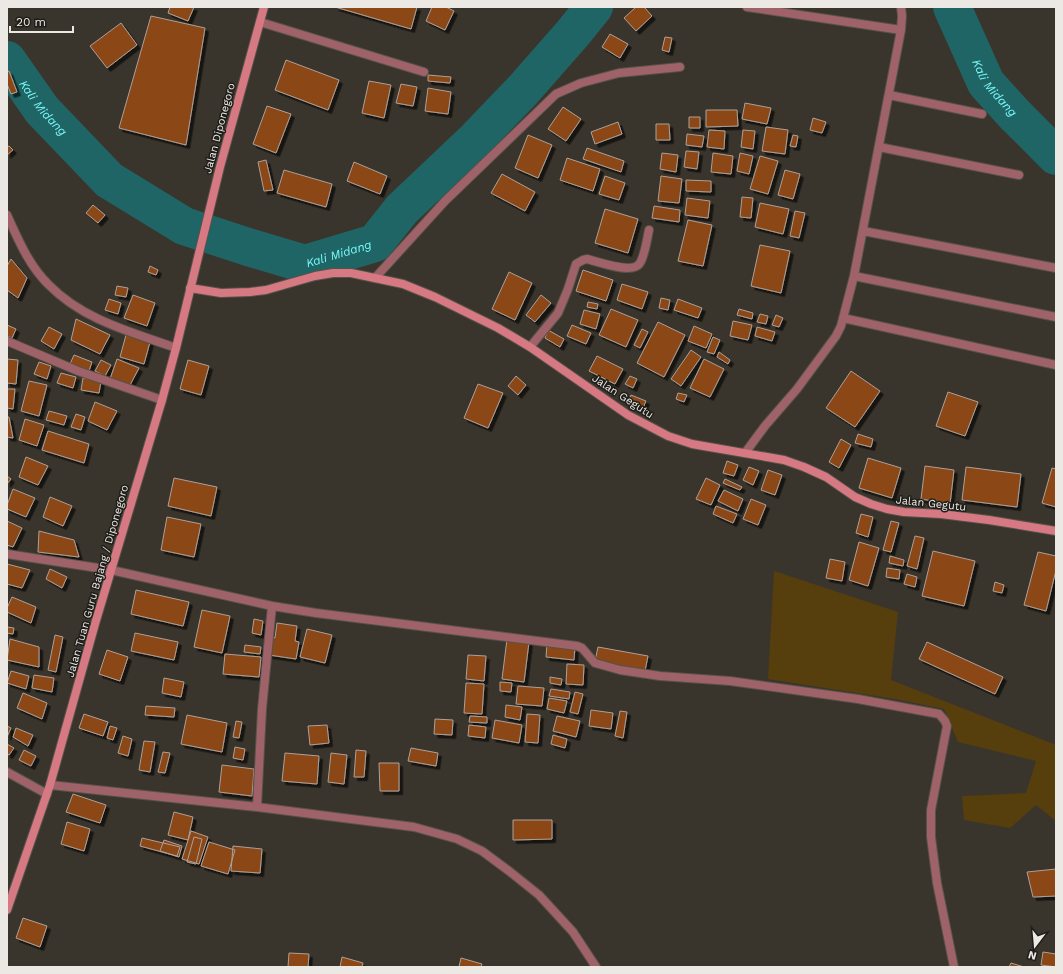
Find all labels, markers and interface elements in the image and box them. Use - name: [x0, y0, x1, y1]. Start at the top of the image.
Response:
- scale bar: [10, 8, 73, 34]
- text: 20 m: [16, 15, 46, 29]
- water label: Kali Midang: [969, 57, 1020, 119]
- water label: Kali Midang: [16, 77, 70, 139]
- street label: Jalan Diponegoro: [201, 81, 238, 175]
- water label: Kali Midang: [304, 237, 373, 270]
- street label: Jalan Gegutu: [590, 372, 656, 421]
- street label: Jalan Tuan Guru Bajang / Diponegoro: [64, 483, 131, 679]
- street label: Jalan Gegutu: [895, 493, 967, 514]
- north arrow: [1015, 926, 1055, 966]
- text: N: [1027, 948, 1038, 963]

